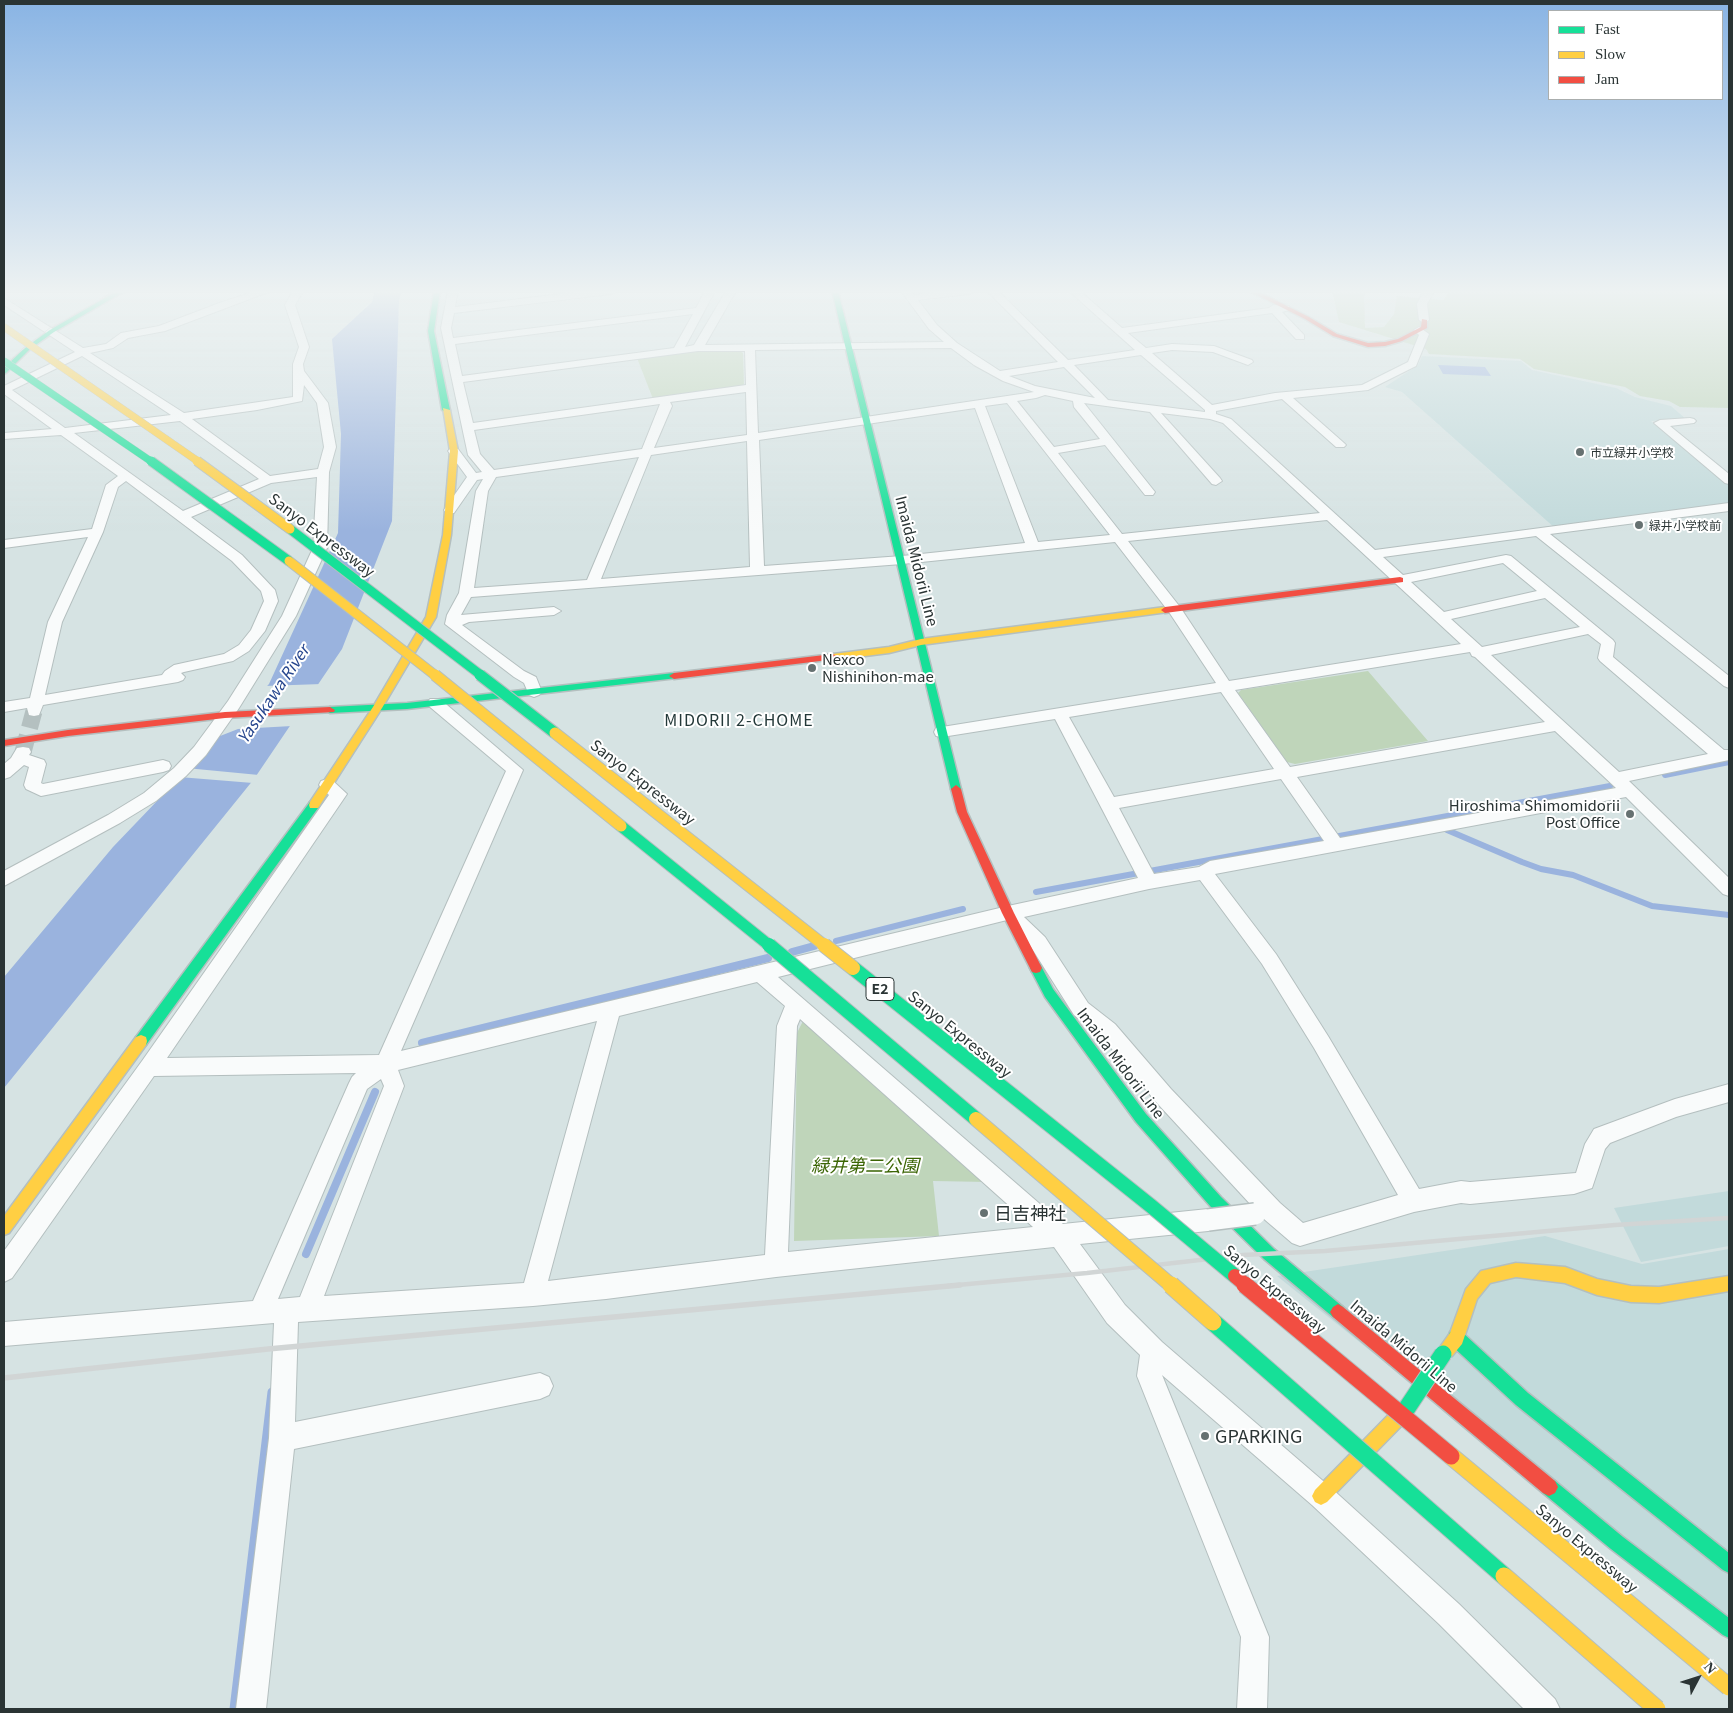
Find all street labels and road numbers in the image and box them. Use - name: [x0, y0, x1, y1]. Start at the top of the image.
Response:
- street label: Sanyo Expressway: [266, 489, 378, 581]
- street label: Imaida Midorii Line: [892, 494, 942, 628]
- street label: Sanyo Expressway: [587, 736, 699, 828]
- road number: E2: [866, 978, 894, 1001]
- street label: Sanyo Expressway: [905, 987, 1015, 1081]
- street label: Imaida Midorii Line: [1074, 1004, 1168, 1122]
- street label: Sanyo Expressway: [1220, 1241, 1330, 1337]
- street label: Imaida Midorii Line: [1347, 1296, 1461, 1396]
- street label: Sanyo Expressway: [1532, 1500, 1642, 1596]

